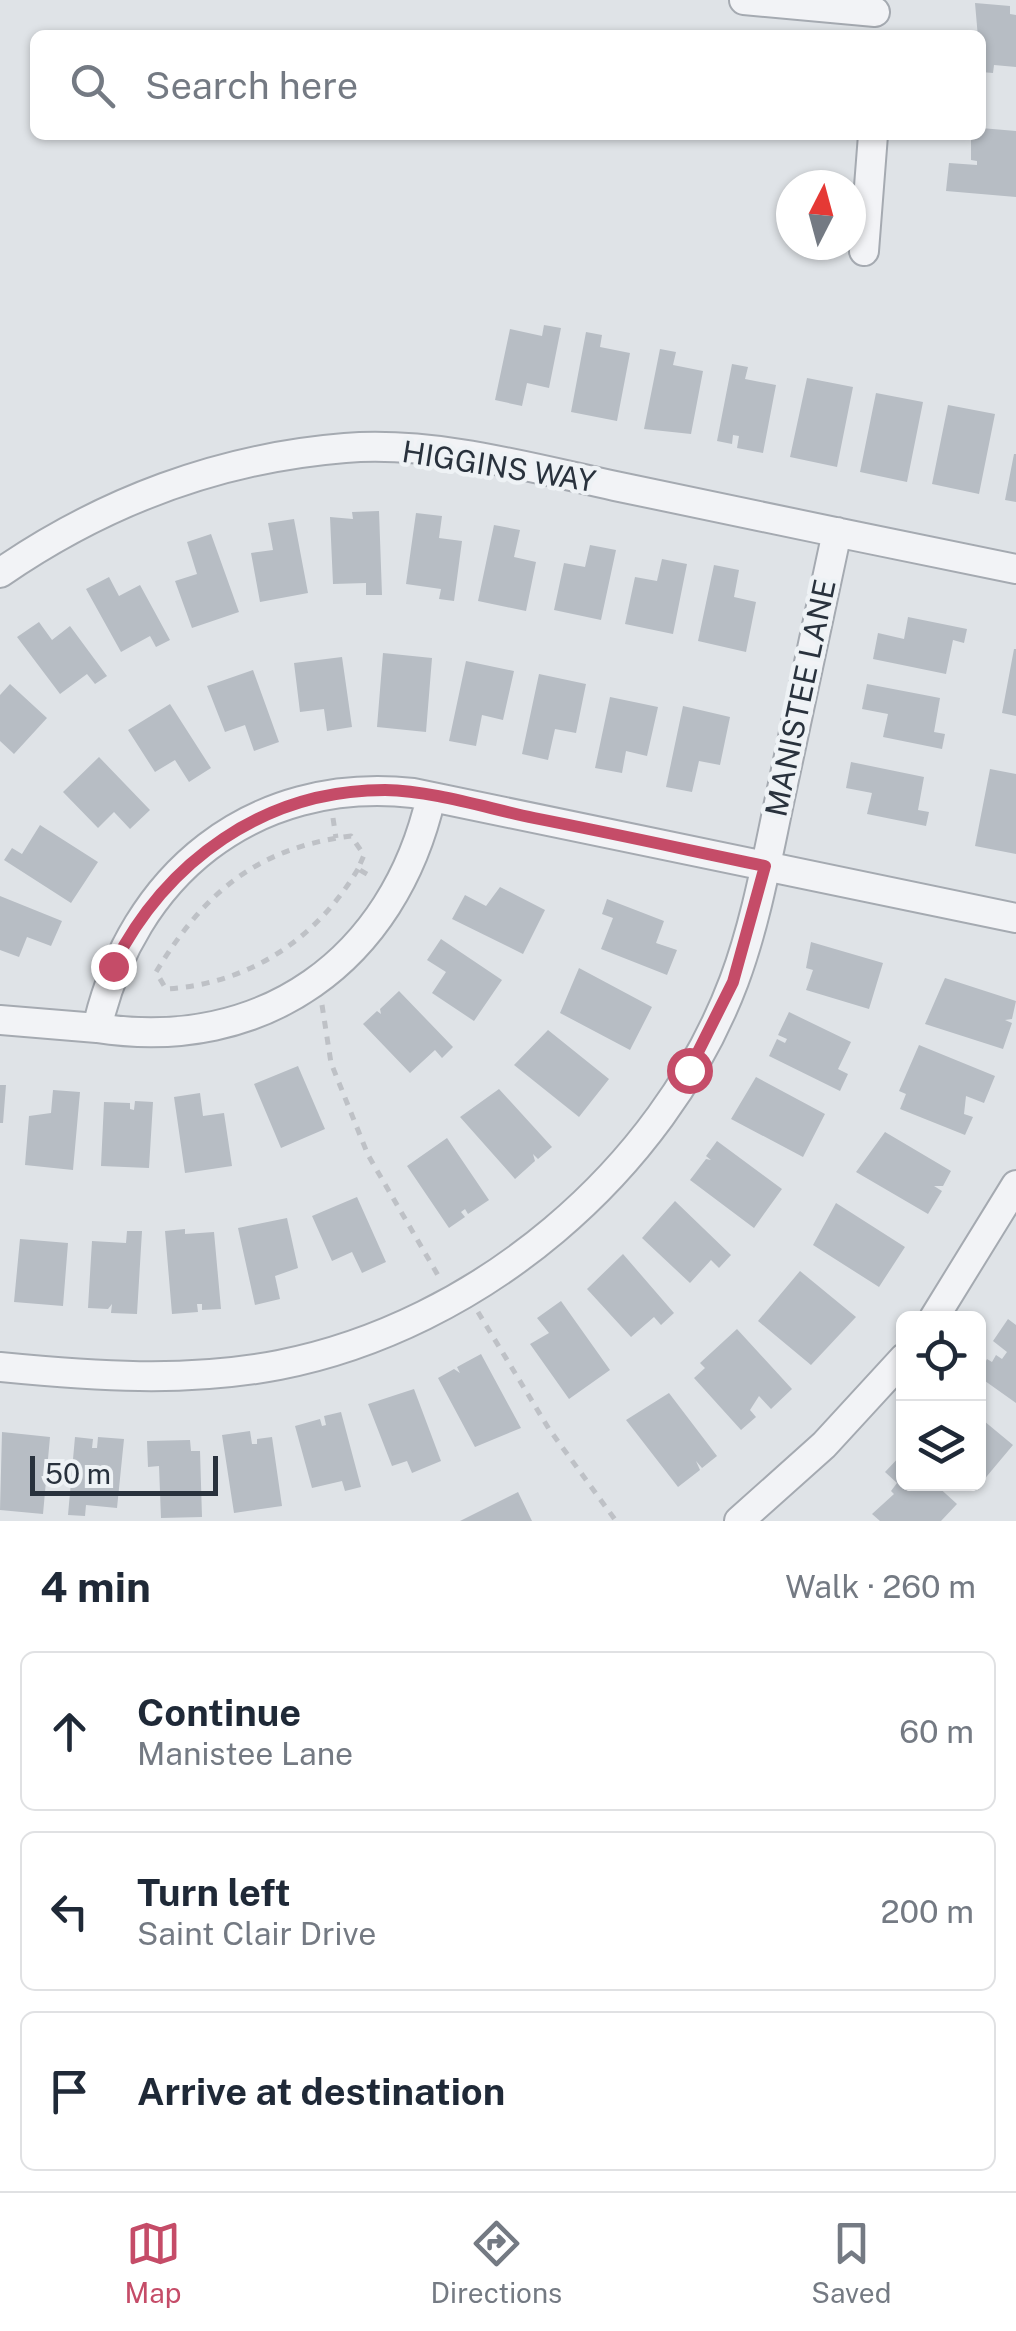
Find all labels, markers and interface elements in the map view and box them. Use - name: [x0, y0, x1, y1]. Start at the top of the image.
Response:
- search box: [30, 30, 986, 140]
- icon: search: [65, 58, 120, 113]
- text: Search here: [145, 63, 358, 108]
- north arrow: [776, 170, 866, 260]
- street label: HIGGINS WAY: [400, 433, 599, 499]
- street label: MANISTEE LANE: [757, 576, 843, 820]
- route end: [91, 944, 137, 990]
- route start: [667, 1048, 713, 1094]
- map controls: [896, 1311, 986, 1491]
- button: locate: [896, 1311, 986, 1401]
- button: layers: [896, 1401, 986, 1491]
- scale bar: [30, 1451, 218, 1496]
- text: 50 m: [45, 1457, 111, 1490]
- text: 4 min: [40, 1562, 151, 1611]
- text: Walk · 260 m: [785, 1568, 976, 1605]
- text: Continue: [137, 1690, 301, 1735]
- icon: ahead: [42, 1704, 97, 1759]
- text: 60 m: [899, 1713, 974, 1750]
- text: Manistee Lane: [137, 1735, 353, 1772]
- text: Turn left: [137, 1870, 291, 1915]
- icon: left: [42, 1884, 97, 1939]
- text: 200 m: [881, 1893, 974, 1930]
- text: Saint Clair Drive: [137, 1915, 376, 1952]
- icon: arrive: [42, 2064, 97, 2119]
- text: Arrive at destination: [137, 2069, 505, 2114]
- tab: Map: [125, 2216, 181, 2309]
- tab: Directions: [431, 2216, 562, 2309]
- tab: Saved: [811, 2216, 891, 2309]

